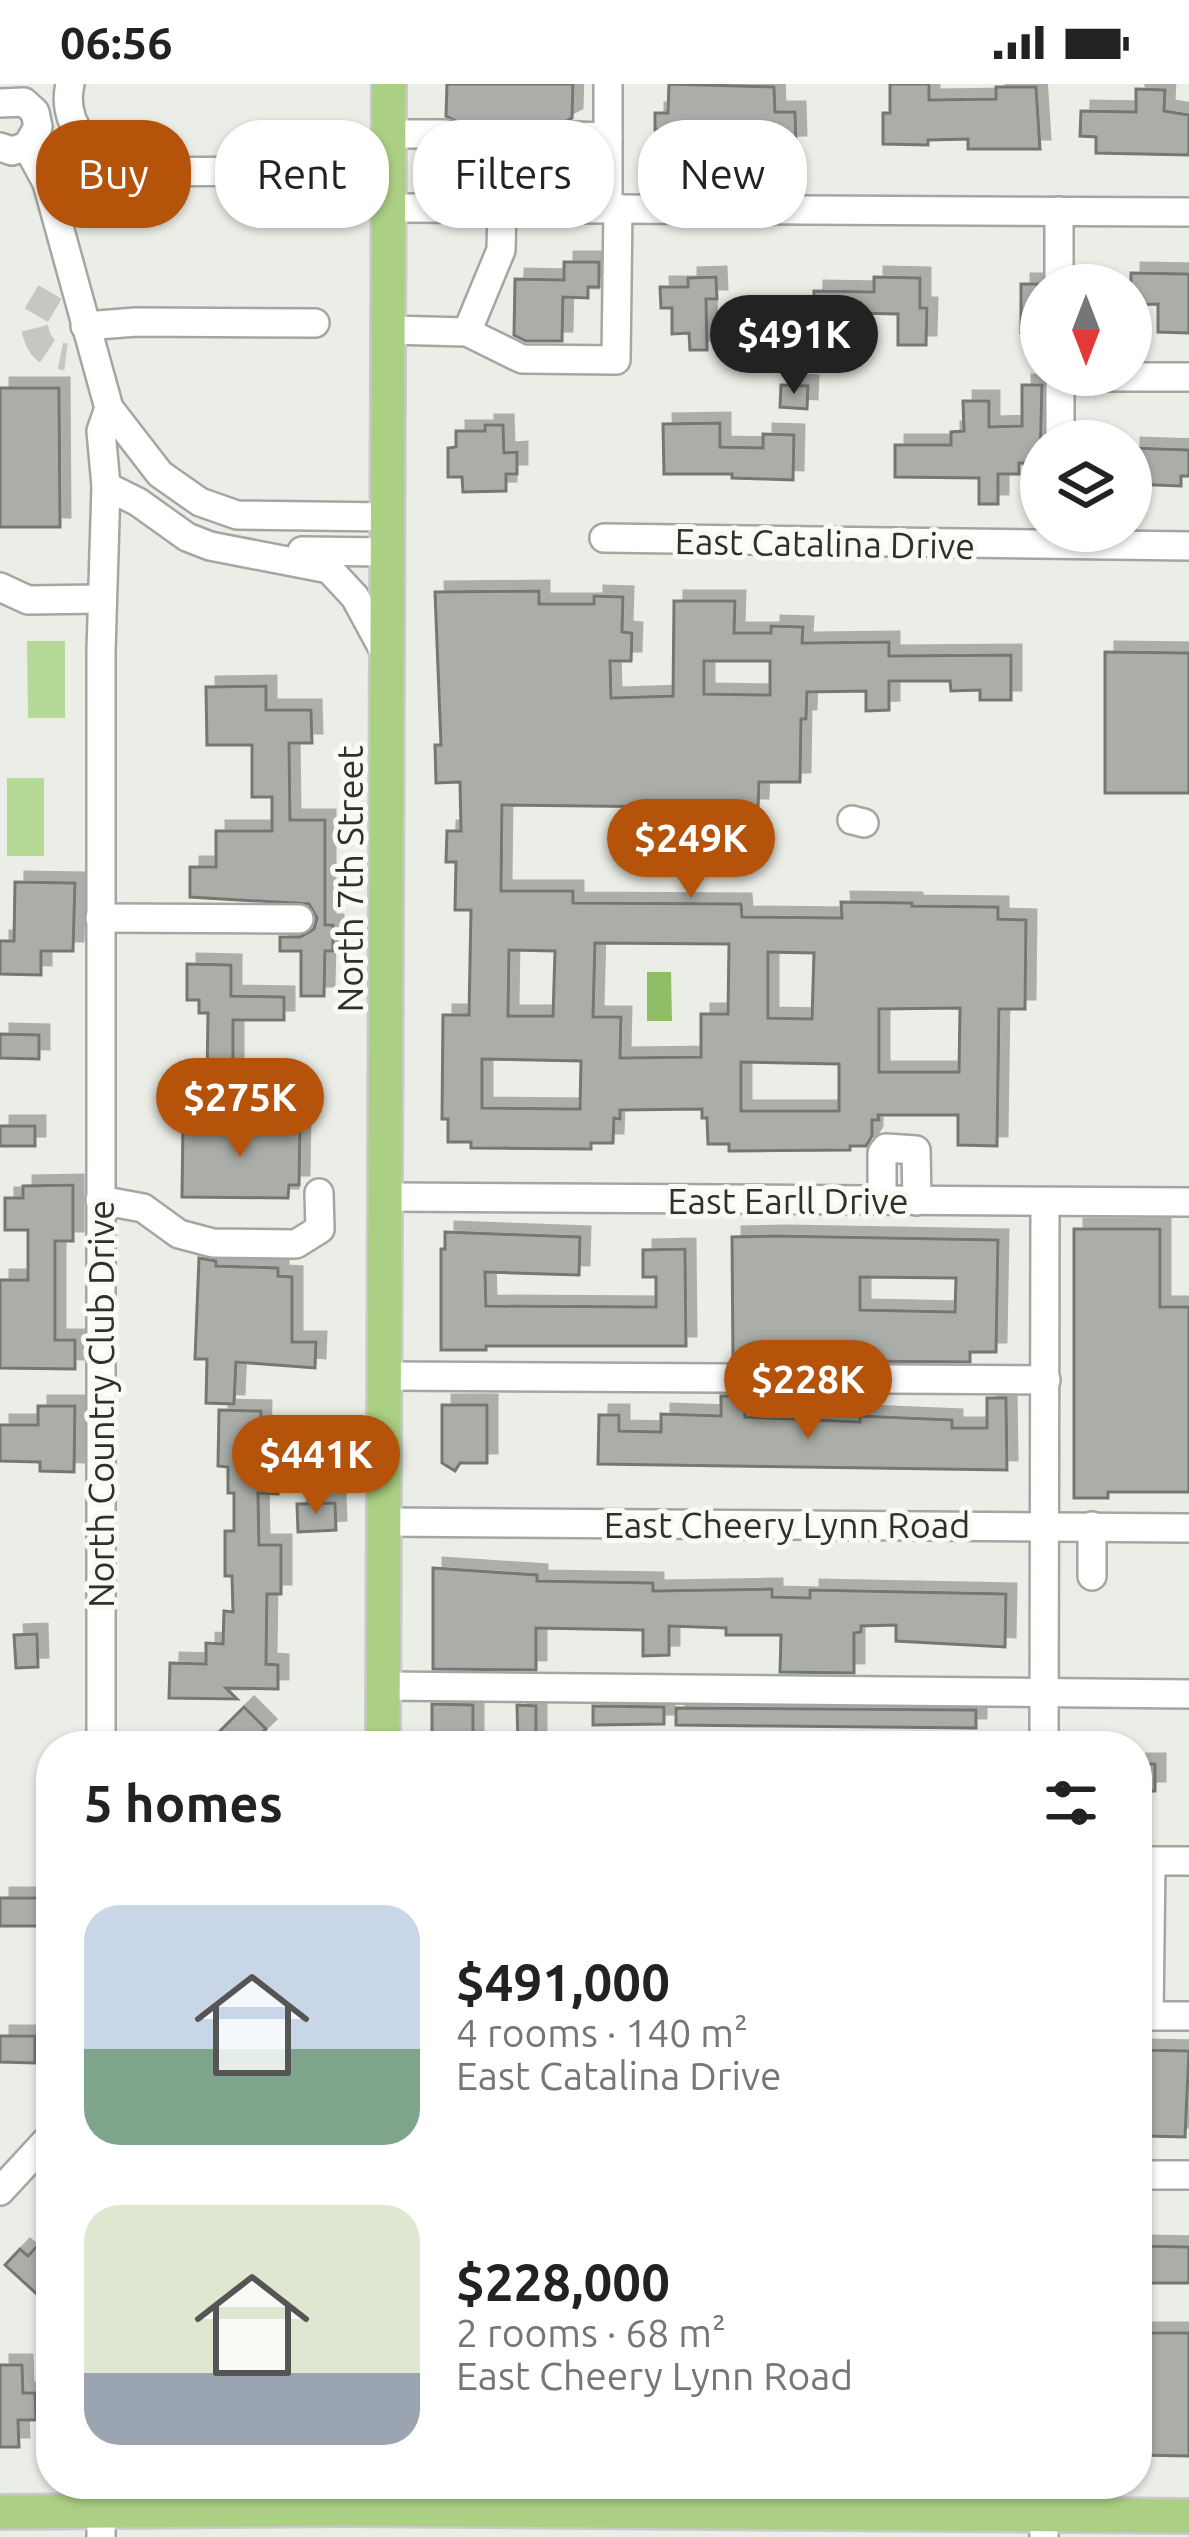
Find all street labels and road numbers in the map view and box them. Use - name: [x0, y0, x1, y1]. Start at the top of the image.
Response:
- street label: East Catalina Drive: [674, 520, 976, 566]
- street label: North 7th Street: [329, 745, 370, 1013]
- street label: East Earll Drive: [667, 1180, 909, 1221]
- street label: North Country Club Drive: [80, 1200, 121, 1608]
- street label: East Cheery Lynn Road: [604, 1504, 970, 1545]

